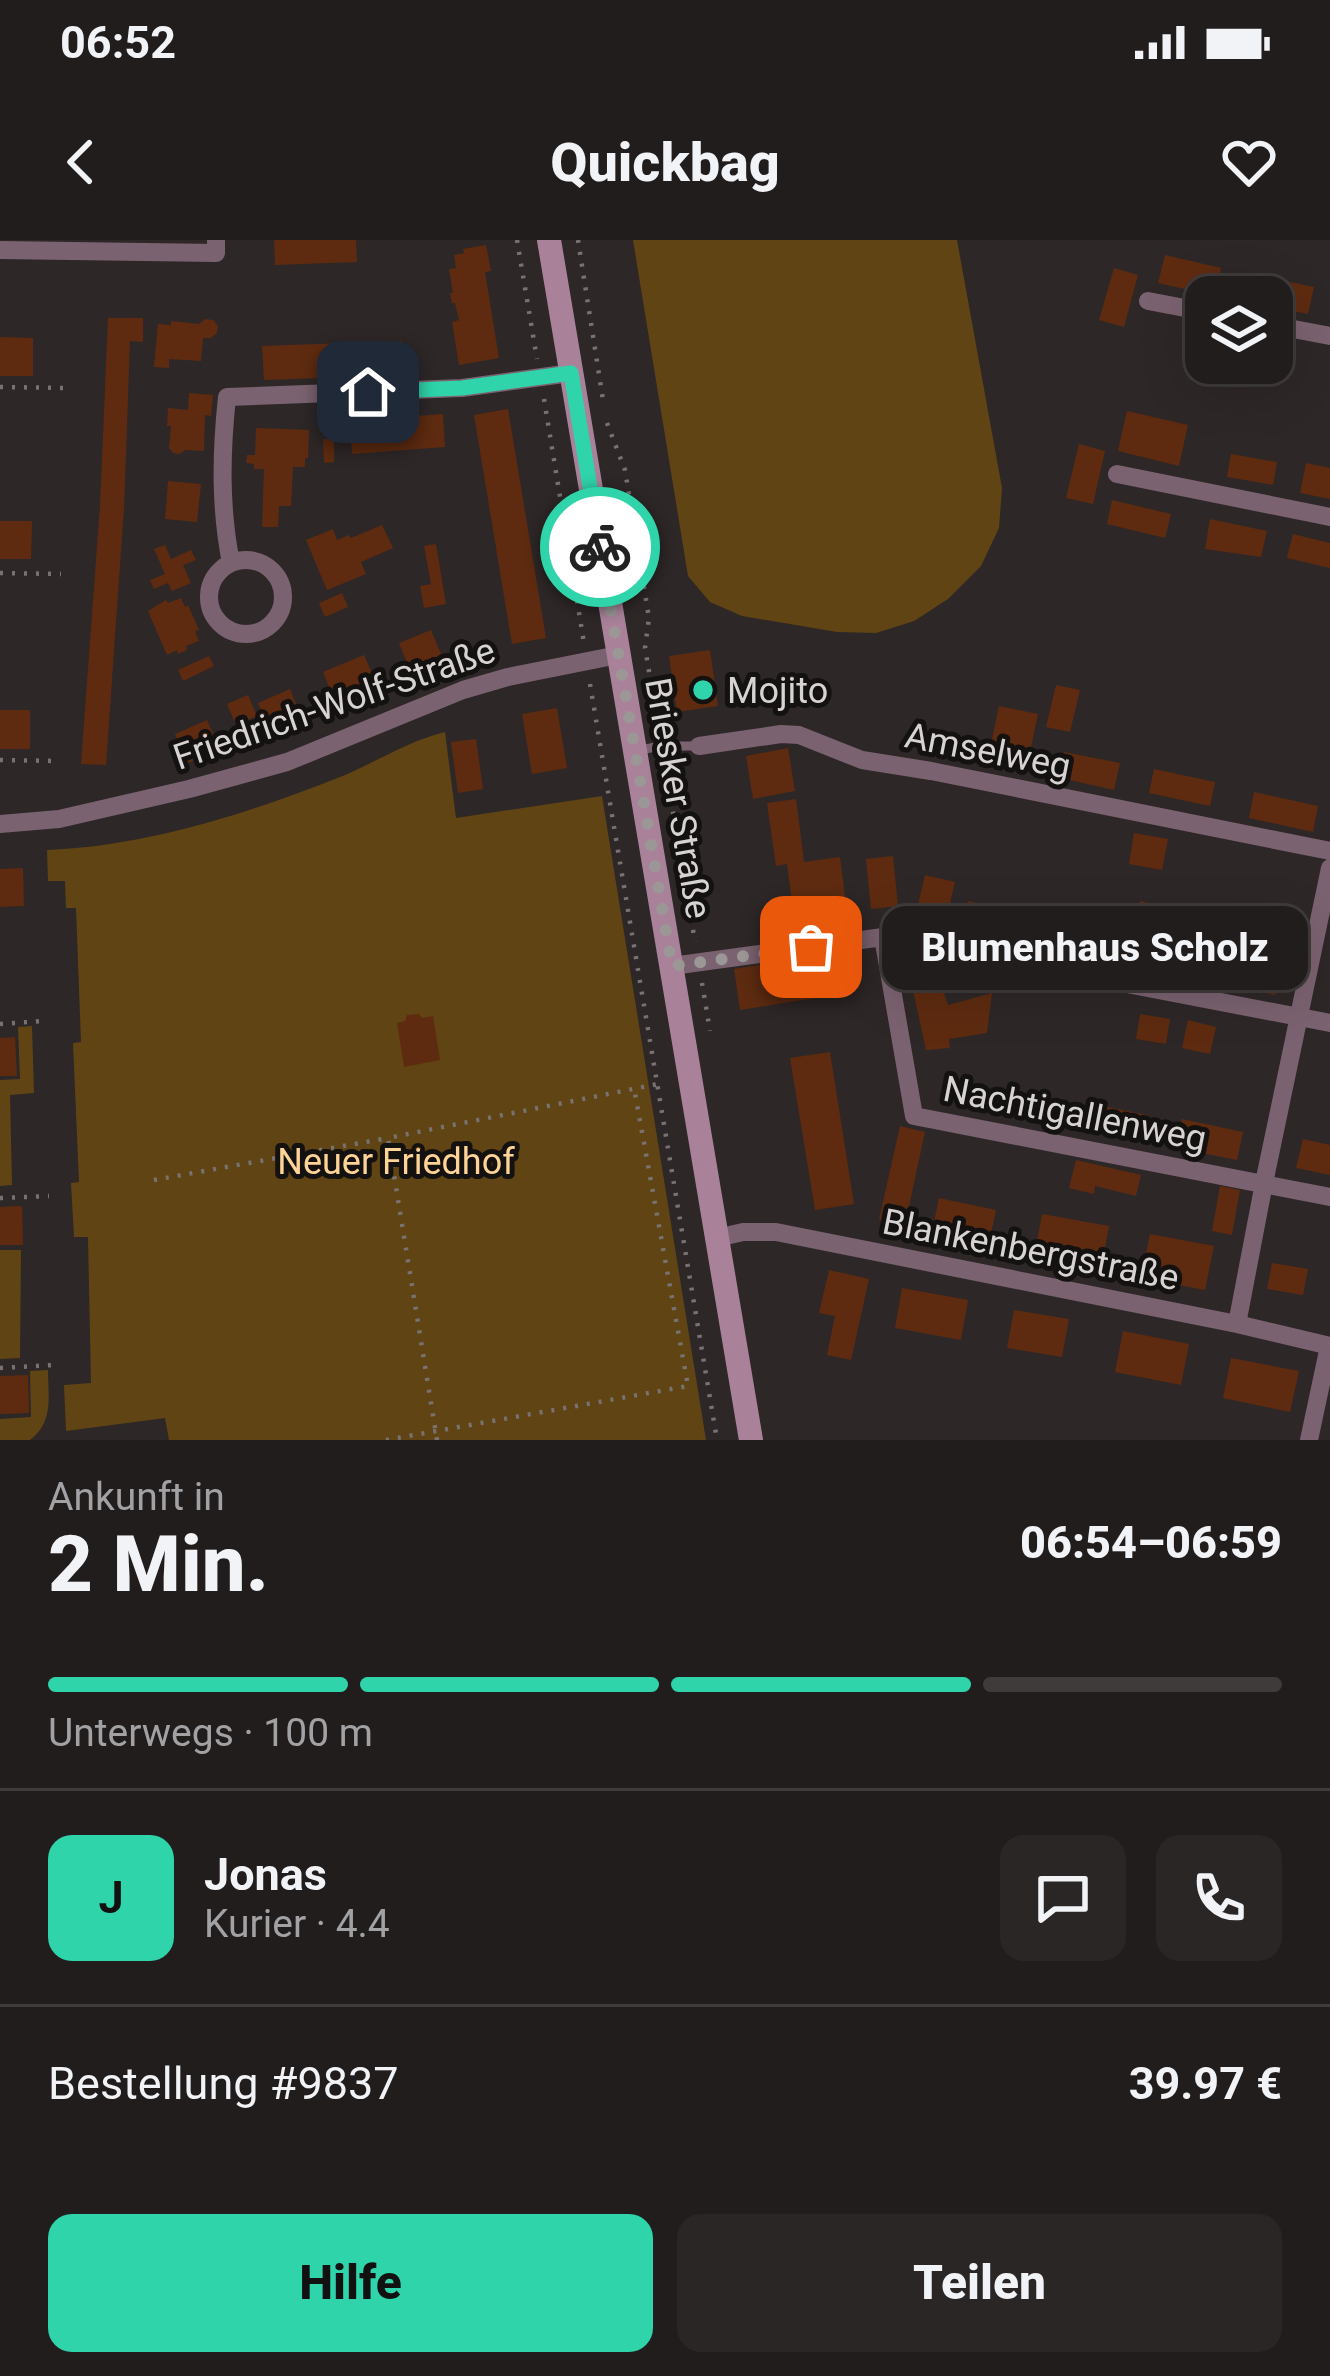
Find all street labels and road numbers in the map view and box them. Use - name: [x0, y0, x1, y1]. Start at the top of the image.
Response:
- street label: Friedrich-Wolf-Straße: [168, 629, 501, 779]
- street label: Briesker Straße: [636, 674, 720, 922]
- street label: Amselweg: [901, 714, 1074, 788]
- street label: Nachtigallenweg: [940, 1068, 1210, 1160]
- street label: Blankenbergstraße: [879, 1201, 1182, 1299]

